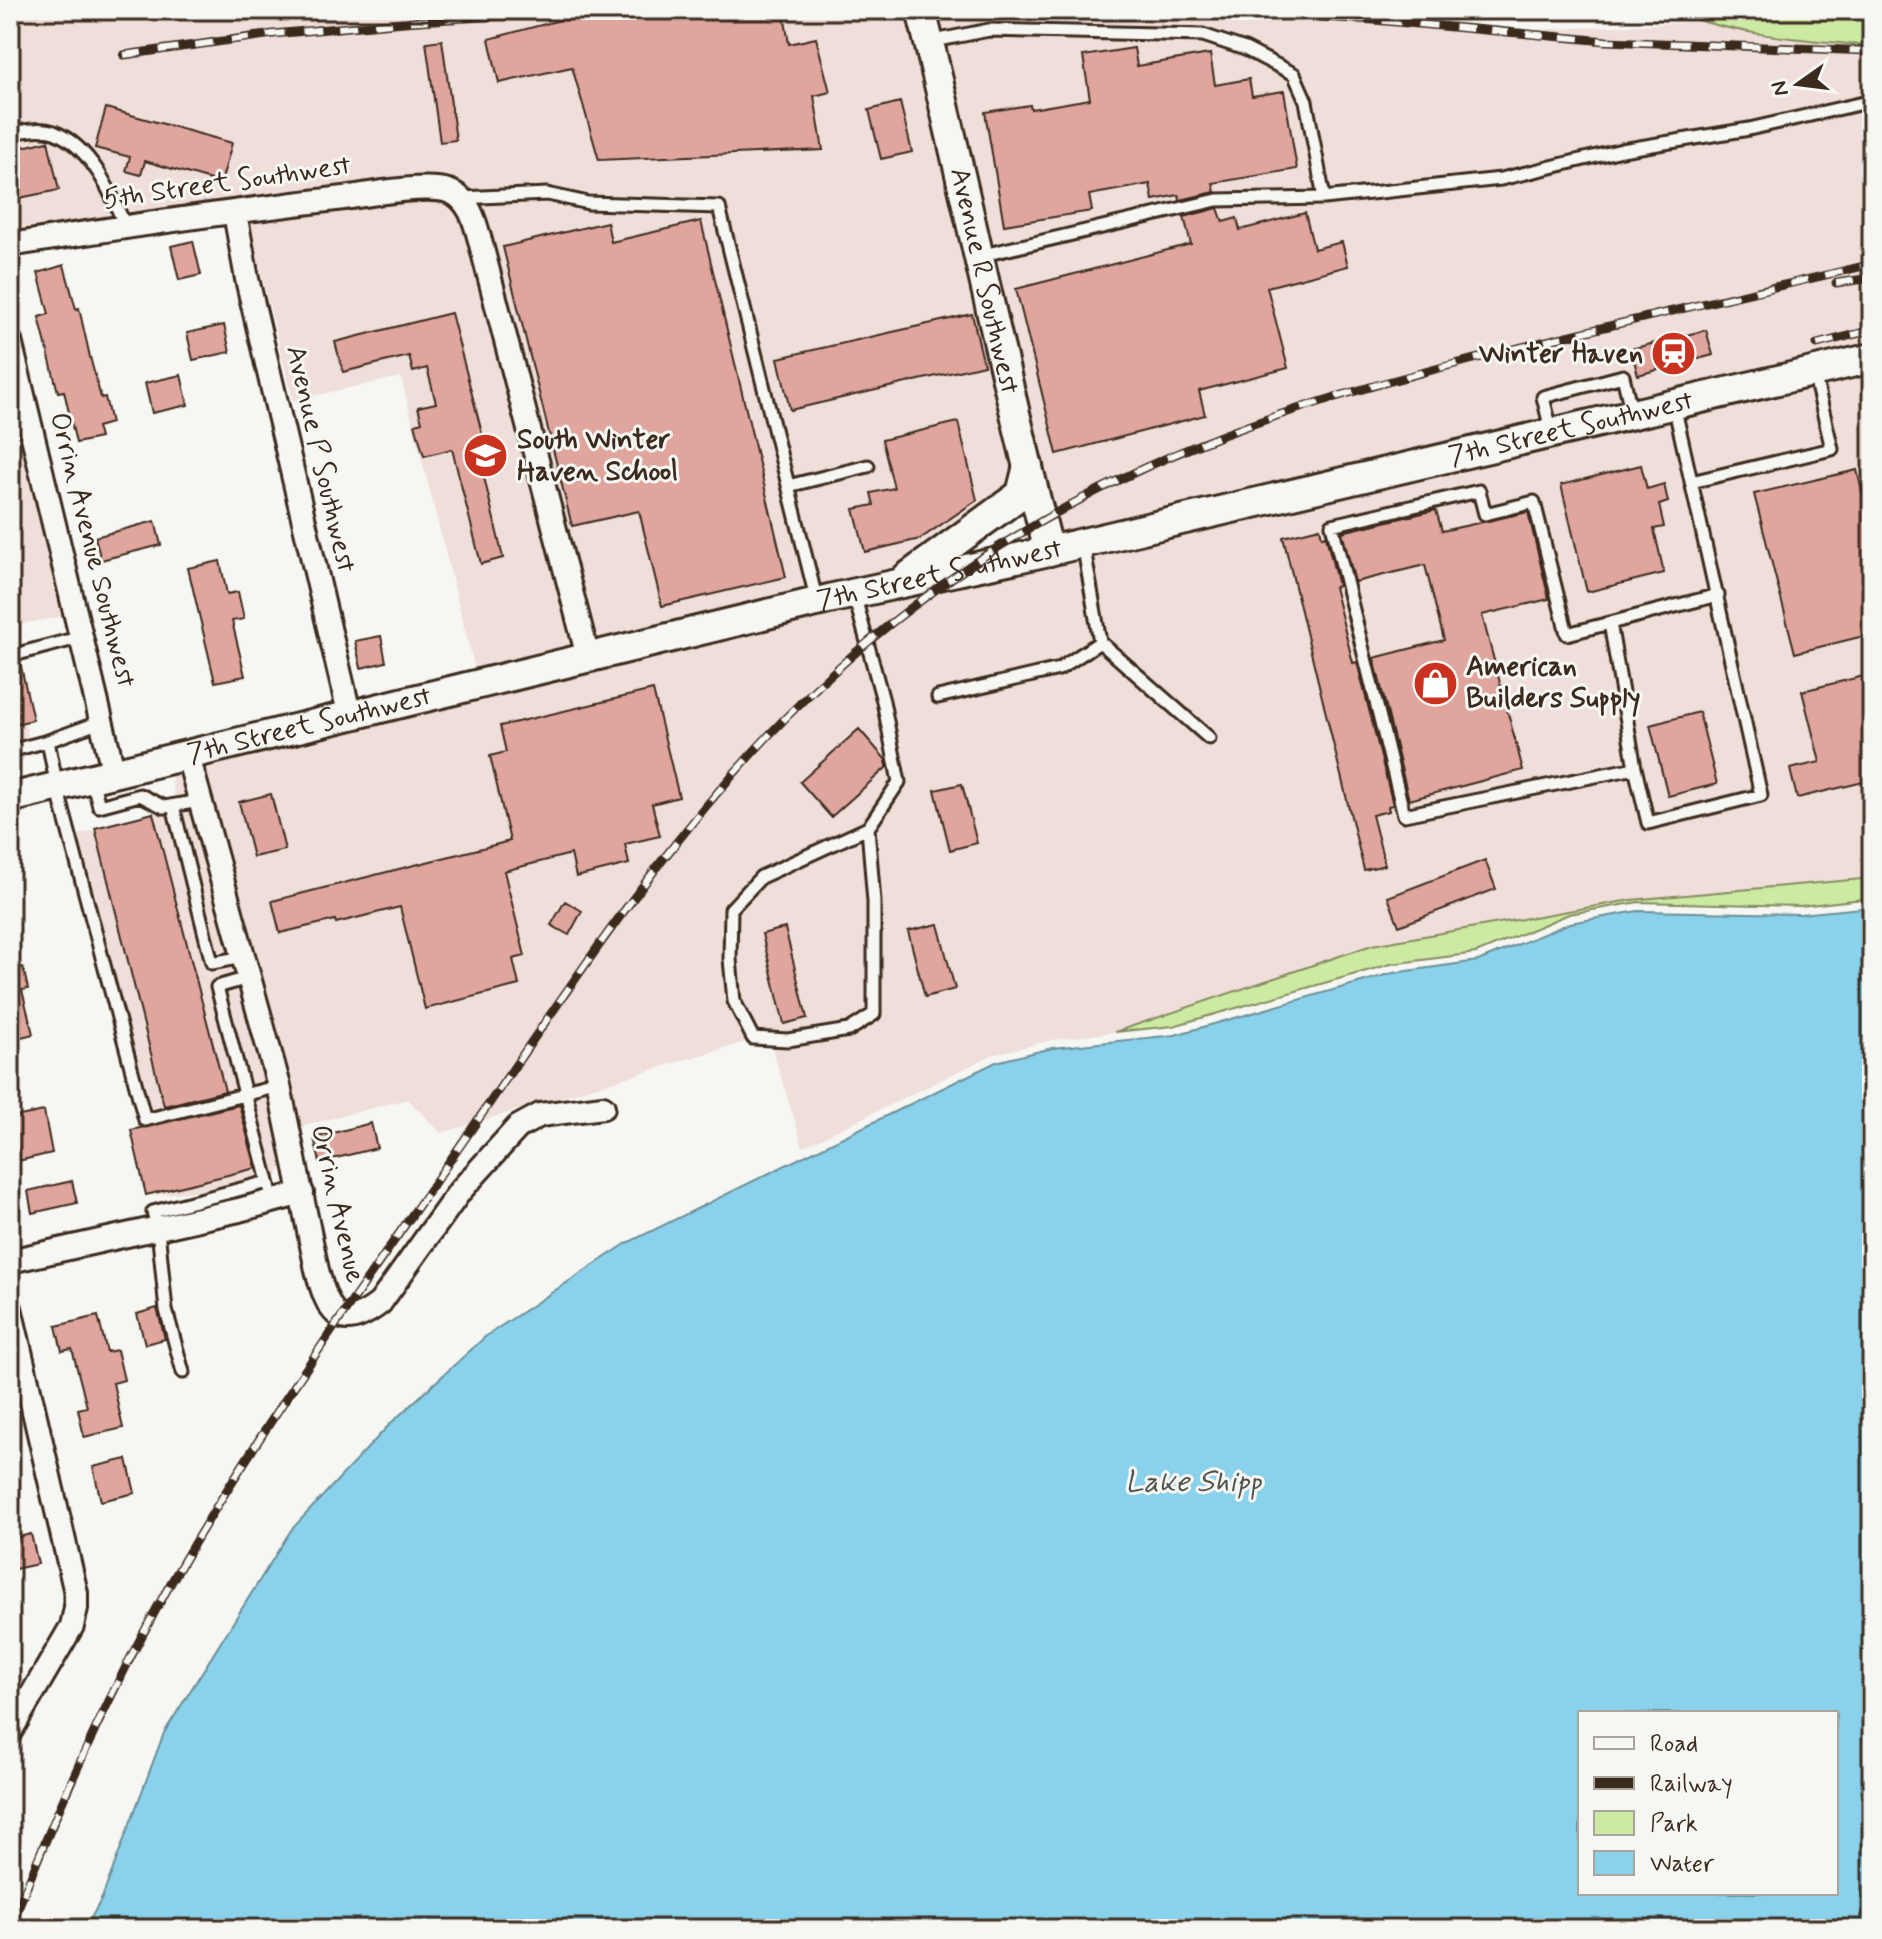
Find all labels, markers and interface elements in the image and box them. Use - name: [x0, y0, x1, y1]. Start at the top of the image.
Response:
- north arrow: [1758, 44, 1838, 124]
- text: N: [1765, 78, 1796, 99]
- street label: 5th Street Southwest: [101, 147, 354, 219]
- street label: Avenue R Southwest: [941, 164, 1028, 398]
- station icon: Winter Haven: [1650, 330, 1698, 378]
- place label: Winter Haven: [1479, 336, 1643, 373]
- street label: Avenue P Southwest: [276, 342, 364, 577]
- street label: 7th Street Southwest: [1445, 382, 1697, 475]
- street label: Orrin Avenue Southwest: [40, 409, 144, 692]
- place label: South Winter Haven School: [517, 422, 678, 491]
- school or university icon: South Winter Haven School: [462, 432, 510, 480]
- street label: 7th Street Southwest: [813, 530, 1066, 620]
- place label: American Builders Supply: [1466, 649, 1641, 718]
- shop icon: American Builders Supply: [1411, 659, 1459, 707]
- street label: 7th Street Southwest: [184, 678, 436, 773]
- street label: Orrin Avenue: [301, 1121, 373, 1287]
- water label: Lake Shipp: [1125, 1463, 1262, 1502]
- legend: [1578, 1711, 1838, 1895]
- text: Road: [1650, 1729, 1698, 1760]
- text: Railway: [1650, 1769, 1733, 1800]
- text: Park: [1650, 1809, 1698, 1840]
- text: Water: [1650, 1849, 1715, 1880]

